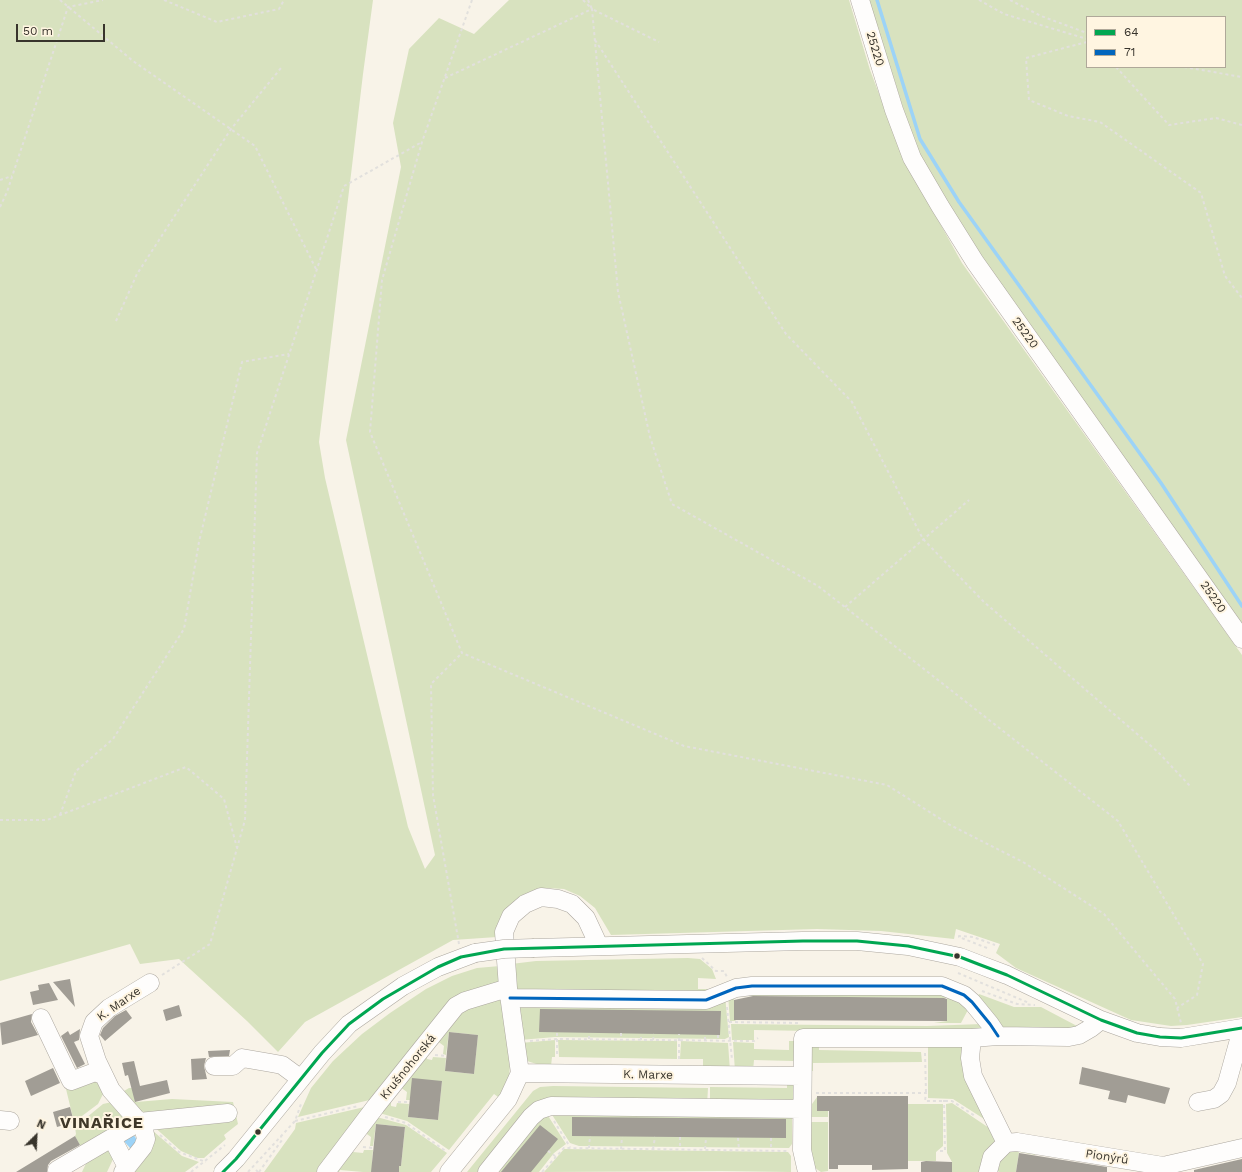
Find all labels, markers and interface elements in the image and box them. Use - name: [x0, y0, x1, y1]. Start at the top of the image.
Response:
- scale bar: [18, 16, 107, 42]
- legend: [1086, 16, 1226, 68]
- text: 50 m: [23, 24, 53, 38]
- text: 64: [1124, 25, 1139, 39]
- street label: 25220: [863, 30, 887, 68]
- text: 71: [1124, 45, 1135, 59]
- street label: 25220: [1009, 314, 1041, 352]
- street label: 25220: [1197, 578, 1229, 616]
- unlabelled marker: [952, 951, 962, 961]
- street label: K. Marxe: [94, 984, 144, 1024]
- street label: Krušnohorská: [377, 1031, 439, 1103]
- street label: K. Marxe: [623, 1067, 673, 1083]
- district label: VINAŘICE: [60, 1113, 144, 1133]
- north arrow: [16, 1116, 56, 1156]
- text: N: [35, 1117, 47, 1132]
- unlabelled marker: [253, 1127, 263, 1137]
- street label: Pionýrů: [1084, 1146, 1130, 1168]

